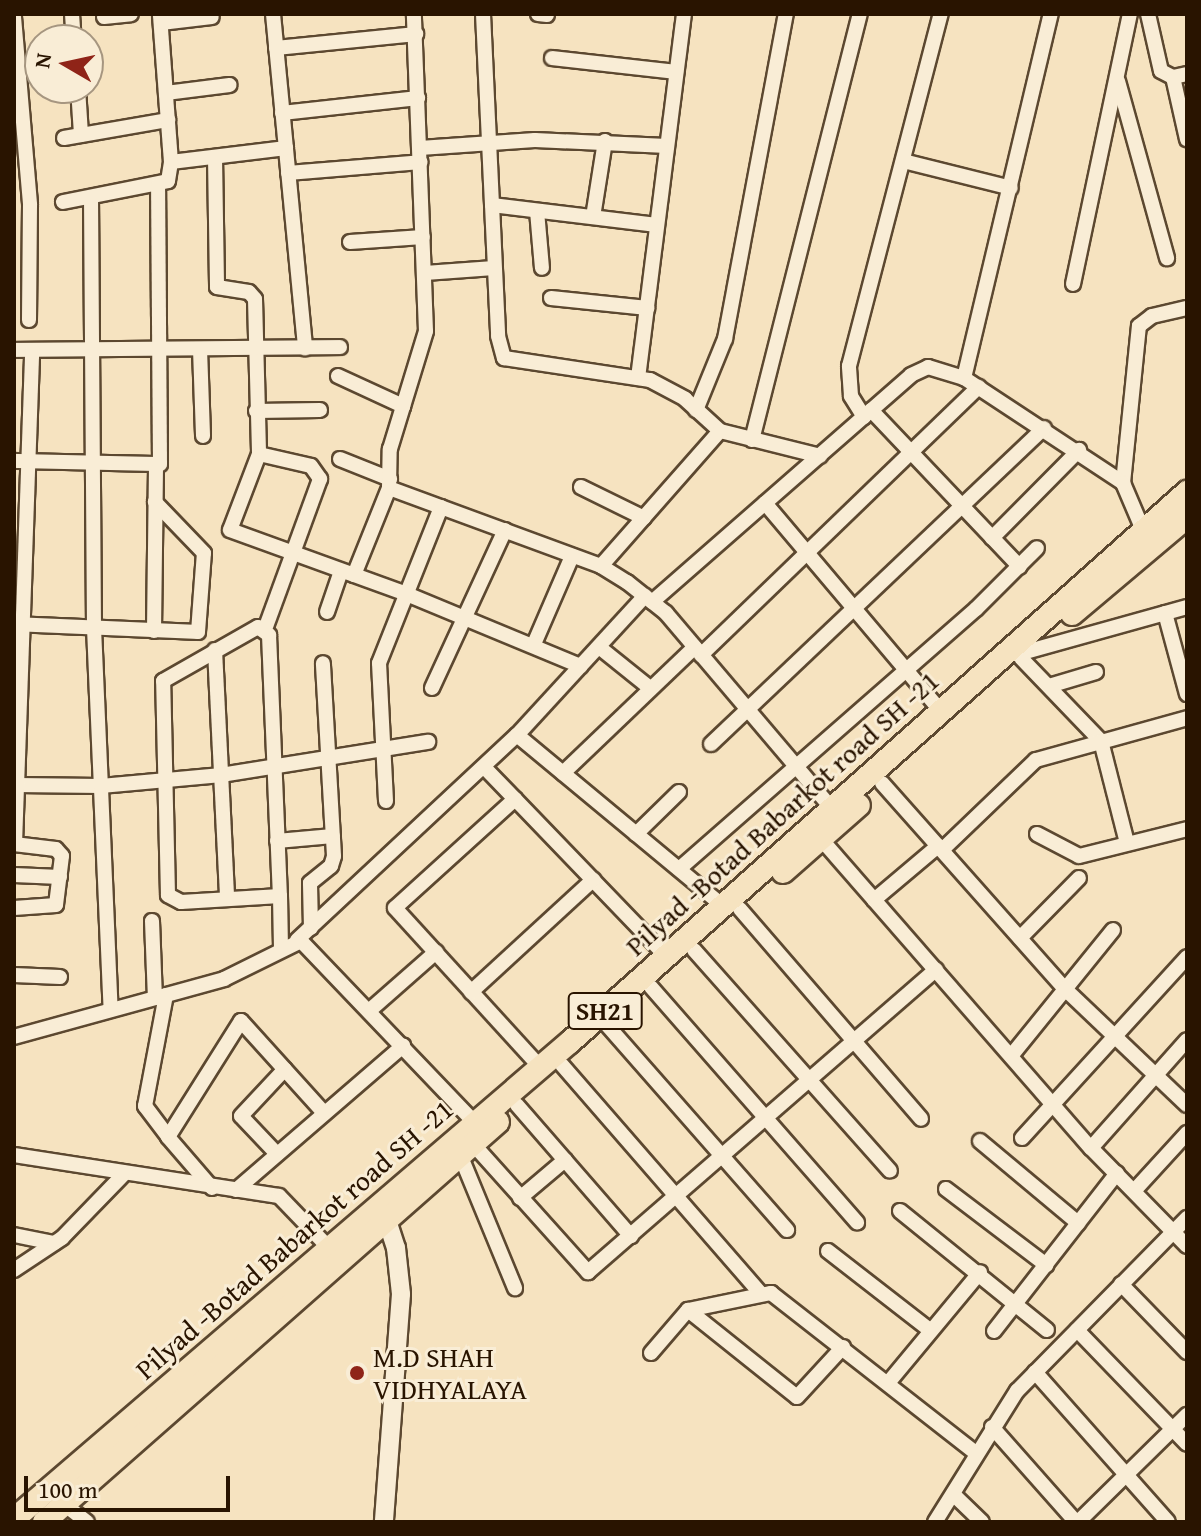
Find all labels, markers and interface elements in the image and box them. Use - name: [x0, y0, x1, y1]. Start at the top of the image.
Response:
- north arrow: [24, 24, 104, 104]
- text: N: [25, 51, 59, 70]
- street label: Pilyad -Botad Babarkot road SH -21: [619, 663, 945, 963]
- road number: SH21: [567, 989, 643, 1033]
- street label: Pilyad -Botad Babarkot road SH -21: [128, 1092, 460, 1386]
- place label: M.D SHAH VIDHYALAYA: [373, 1340, 527, 1406]
- marker: M.D SHAH VIDHYALAYA: [348, 1364, 366, 1382]
- scale bar: [28, 1460, 234, 1510]
- text: 100 m: [38, 1472, 98, 1507]

